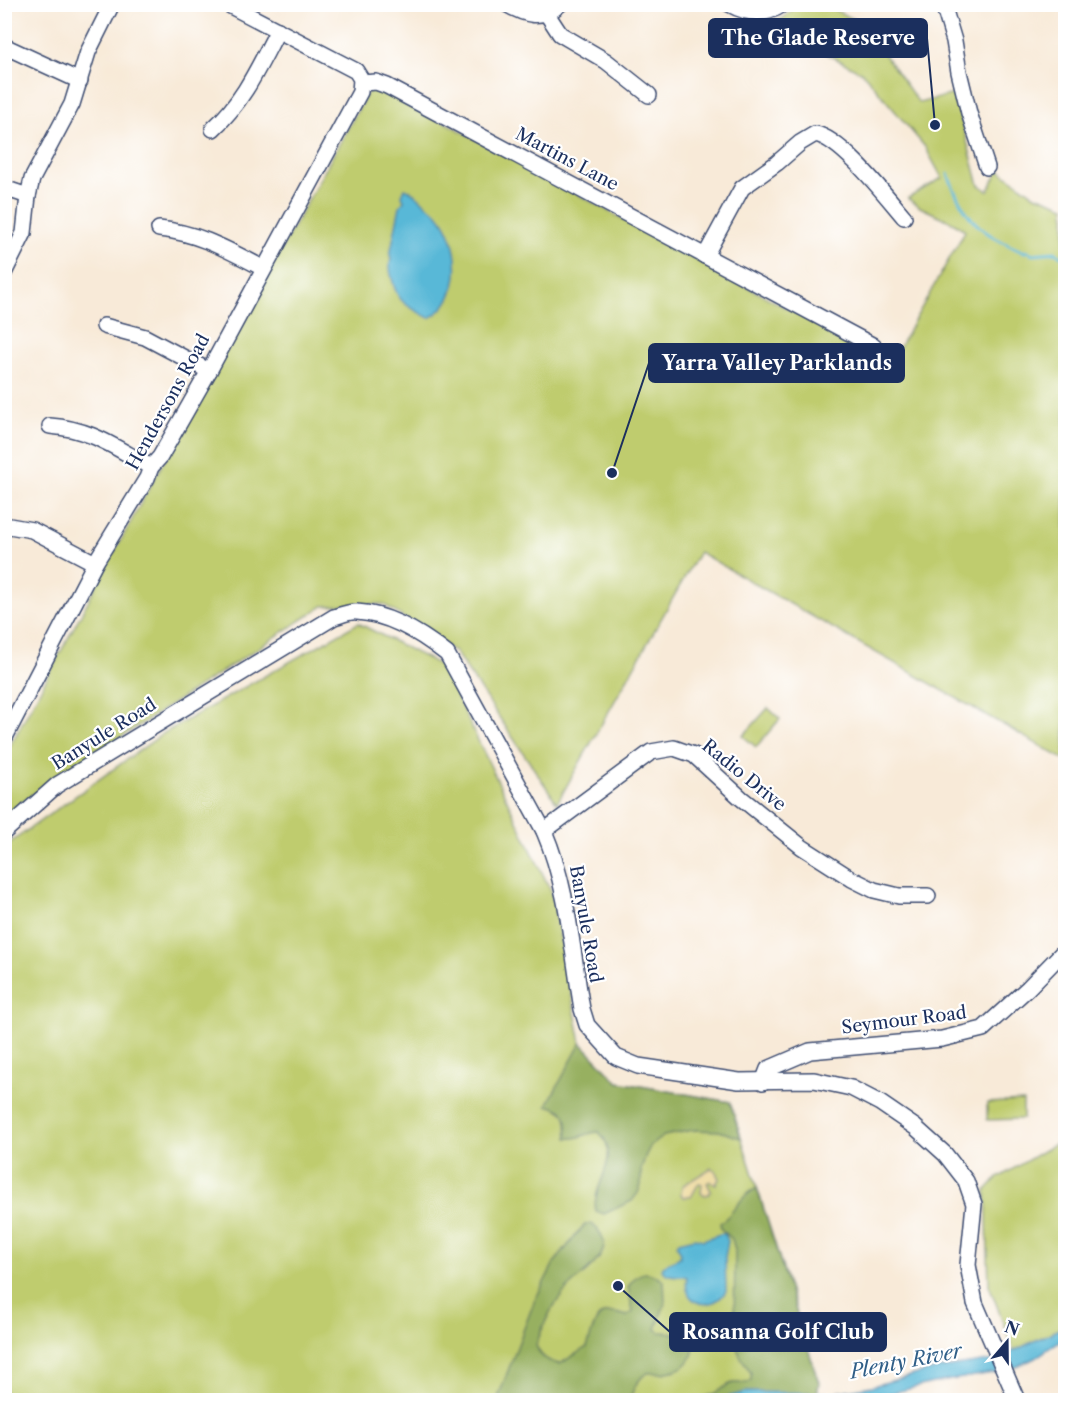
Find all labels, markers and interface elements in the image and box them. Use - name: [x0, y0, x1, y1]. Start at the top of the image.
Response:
- callout: The Glade Reserve: [709, 19, 927, 57]
- text: The Glade Reserve: [721, 26, 915, 50]
- street label: Martins Lane: [512, 123, 622, 195]
- street label: Hendersons Road: [121, 330, 215, 474]
- callout: Yarra Valley Parklands: [649, 344, 904, 382]
- text: Yarra Valley Parklands: [661, 351, 892, 375]
- street label: Banyule Road: [48, 693, 160, 775]
- street label: Radio Drive: [698, 734, 790, 816]
- street label: Banyule Road: [565, 864, 607, 984]
- street label: Seymour Road: [840, 1001, 968, 1039]
- north arrow: [977, 1312, 1037, 1372]
- callout: Rosanna Golf Club: [670, 1313, 886, 1351]
- text: N: [1002, 1316, 1022, 1340]
- text: Rosanna Golf Club: [682, 1320, 874, 1344]
- water label: Plenty River: [846, 1338, 966, 1384]

